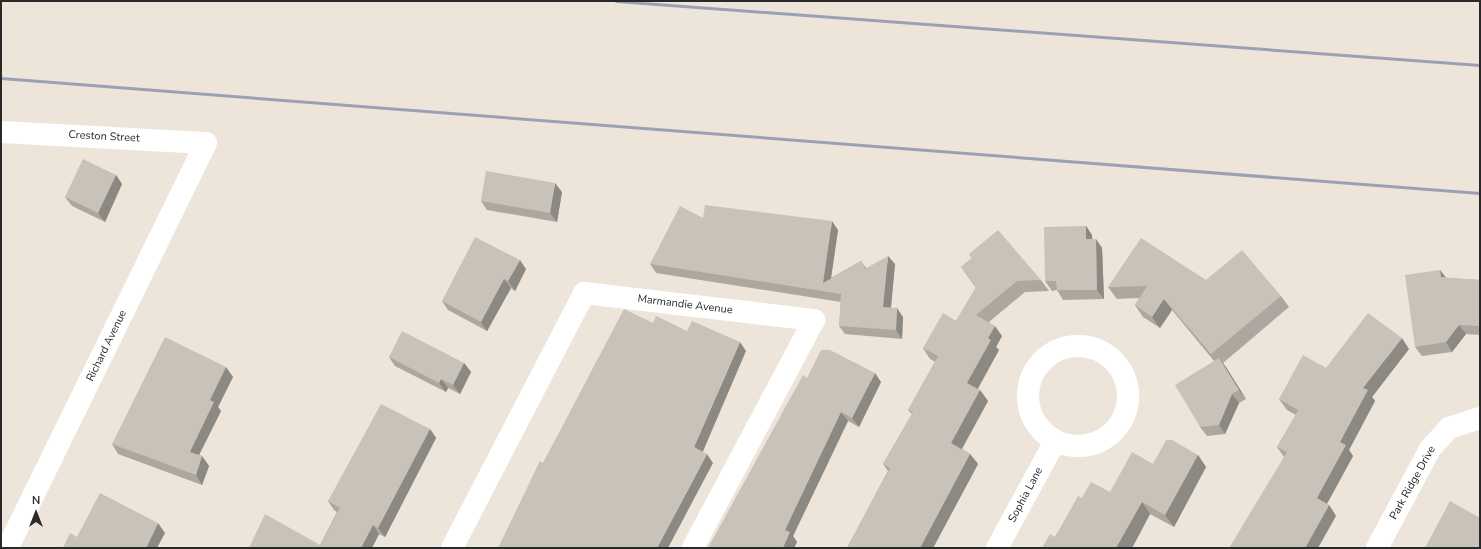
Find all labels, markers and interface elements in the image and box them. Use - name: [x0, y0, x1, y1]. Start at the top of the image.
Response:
- street label: Creston Street: [68, 129, 140, 145]
- street label: Marmandie Avenue: [637, 293, 733, 317]
- street label: Richard Avenue: [84, 308, 130, 384]
- street label: Park Ridge Drive: [1387, 444, 1439, 522]
- street label: Sophia Lane: [1006, 465, 1046, 525]
- north arrow: [16, 493, 56, 533]
- text: N: [32, 493, 40, 508]

